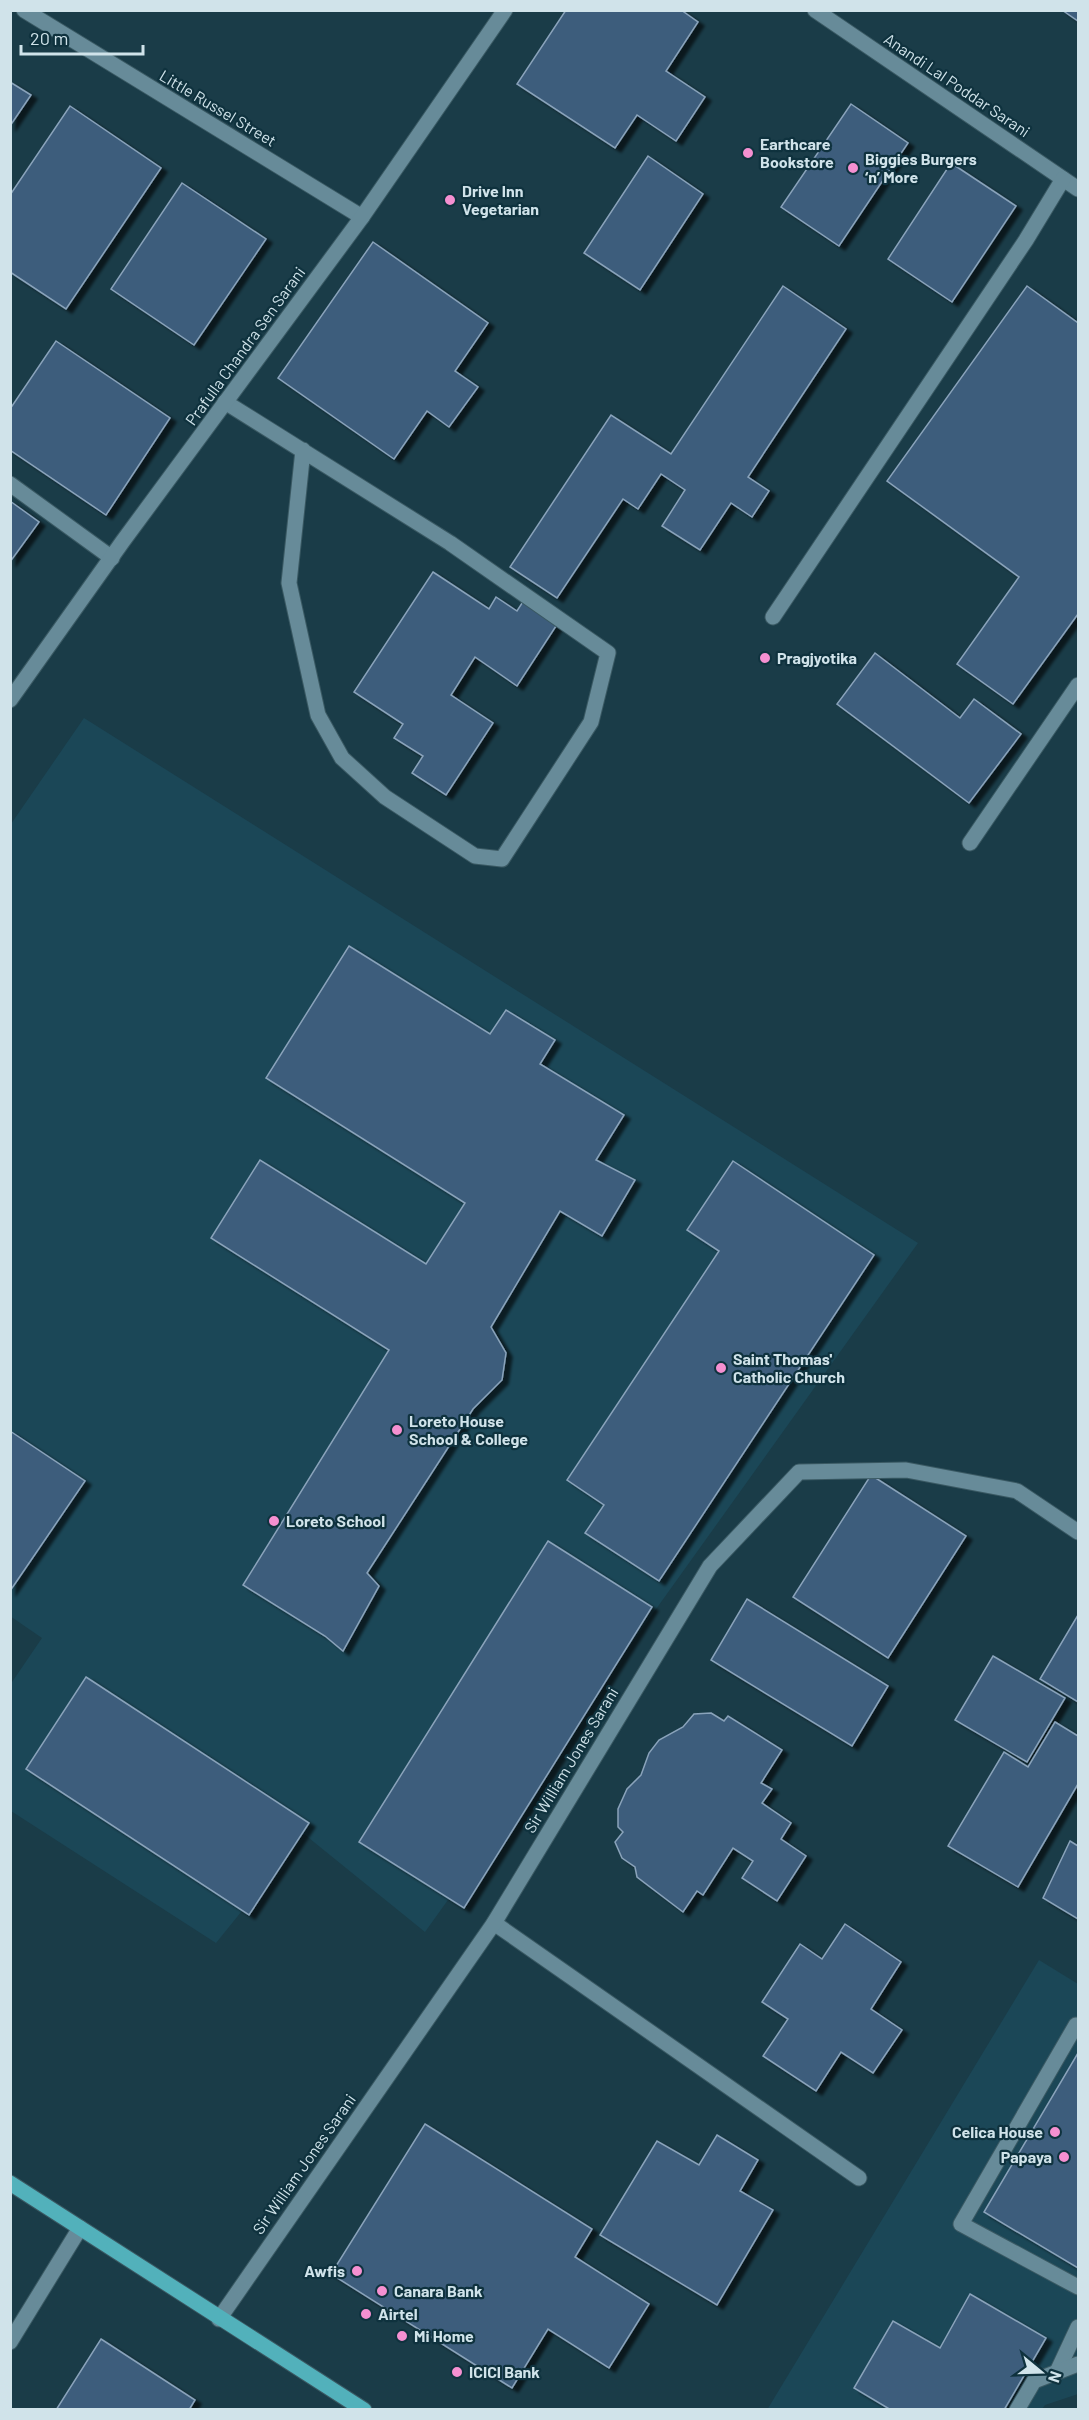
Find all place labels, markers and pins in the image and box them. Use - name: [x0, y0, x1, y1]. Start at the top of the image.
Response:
- place label: Earthcare Bookstore: [760, 134, 834, 171]
- marker: Earthcare Bookstore: [741, 146, 755, 160]
- place label: Biggies Burgers ‘n’ More: [865, 149, 977, 186]
- marker: Biggies Burgers ‘n’ More: [846, 161, 860, 175]
- place label: Drive Inn Vegetarian: [462, 181, 539, 218]
- marker: Drive Inn Vegetarian: [443, 193, 457, 207]
- place label: Pragjyotika: [777, 648, 857, 667]
- marker: Pragjyotika: [758, 651, 772, 665]
- place label: Saint Thomas' Catholic Church: [733, 1349, 845, 1386]
- marker: Saint Thomas' Catholic Church: [714, 1361, 728, 1375]
- place label: Loreto House School & College: [409, 1411, 528, 1448]
- marker: Loreto House School & College: [390, 1423, 404, 1437]
- place label: Loreto School: [286, 1511, 385, 1530]
- marker: Loreto School: [267, 1514, 281, 1528]
- place label: Celica House: [952, 2122, 1043, 2141]
- marker: Celica House: [1048, 2125, 1062, 2139]
- place label: Papaya: [1001, 2147, 1052, 2166]
- marker: Papaya: [1057, 2150, 1071, 2164]
- place label: Awfis: [304, 2261, 345, 2280]
- marker: Awfis: [350, 2264, 364, 2278]
- place label: Canara Bank: [394, 2281, 483, 2300]
- marker: Canara Bank: [375, 2284, 389, 2298]
- place label: Airtel: [378, 2304, 418, 2323]
- marker: Airtel: [359, 2307, 373, 2321]
- place label: Mi Home: [414, 2326, 474, 2345]
- marker: Mi Home: [395, 2329, 409, 2343]
- place label: ICICI Bank: [469, 2362, 540, 2381]
- marker: ICICI Bank: [450, 2365, 464, 2379]

